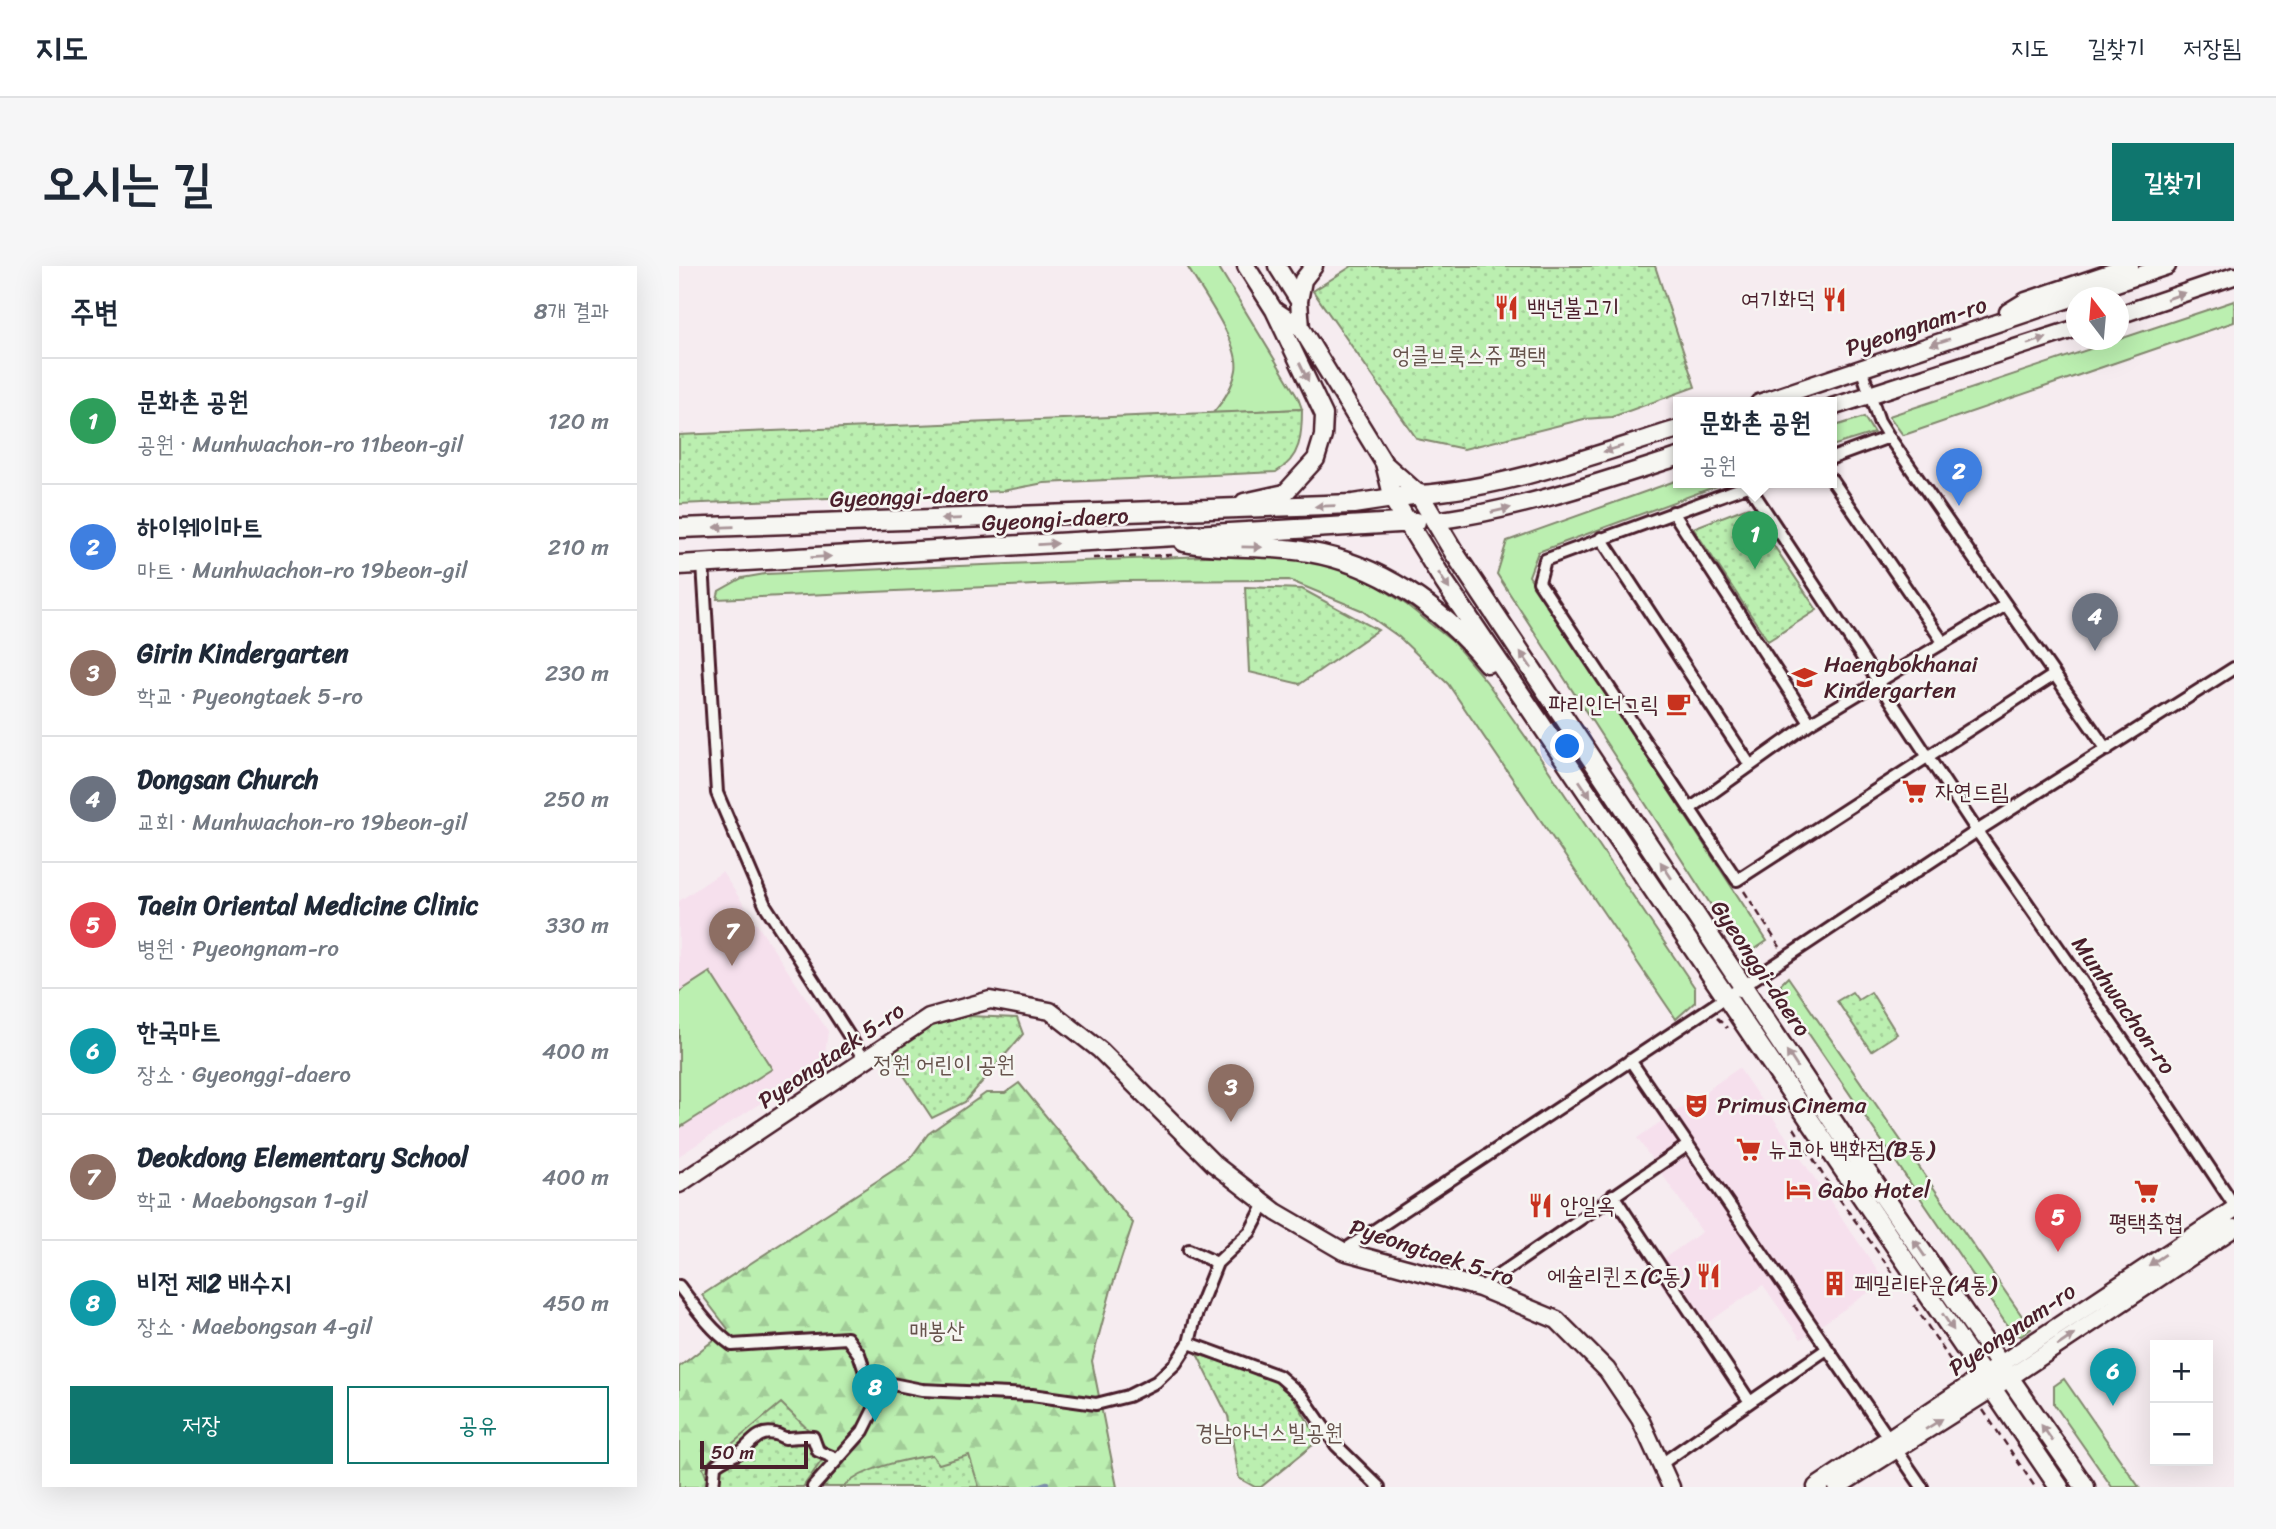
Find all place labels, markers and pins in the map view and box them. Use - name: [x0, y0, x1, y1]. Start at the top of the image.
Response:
- place label: 여기화덕: [1741, 279, 1815, 320]
- restaurant icon: 여기화덕: [1821, 285, 1849, 313]
- place label: 백년불고기: [1527, 287, 1620, 328]
- restaurant icon: 백년불고기: [1493, 293, 1521, 321]
- pin: 2: [1936, 448, 1982, 506]
- pin: 1: [1732, 511, 1778, 569]
- pin: 4: [2072, 593, 2118, 651]
- place label: Haengbokhanai Kindergarten: [1824, 644, 1978, 711]
- school or university icon: Haengbokhanai Kindergarten: [1790, 663, 1818, 691]
- place label: 파리인더그릭: [1548, 684, 1659, 725]
- cafe icon: 파리인더그릭: [1665, 690, 1693, 718]
- place label: 자연드림: [1935, 771, 2009, 812]
- supermarket icon: 자연드림: [1901, 777, 1929, 805]
- pin: 7: [709, 908, 755, 966]
- pin: 3: [1208, 1064, 1254, 1122]
- place label: Primus Cinema: [1717, 1085, 1867, 1126]
- theatre icon: Primus Cinema: [1683, 1091, 1711, 1119]
- place label: 뉴코아 백화점(B동): [1768, 1129, 1936, 1170]
- supermarket icon: 뉴코아 백화점(B동): [1734, 1135, 1762, 1163]
- place label: Gabo Hotel: [1818, 1170, 1931, 1211]
- hotel icon: Gabo Hotel: [1784, 1176, 1812, 1204]
- supermarket icon: 평택축협: [2132, 1178, 2160, 1206]
- place label: 안일옥: [1560, 1185, 1616, 1226]
- restaurant icon: 안일옥: [1526, 1191, 1554, 1219]
- pin: 5: [2035, 1194, 2081, 1252]
- place label: 평택축협: [2109, 1202, 2183, 1243]
- place label: 에슐리퀸즈(C동): [1547, 1256, 1691, 1297]
- restaurant icon: 에슐리퀸즈(C동): [1695, 1262, 1723, 1290]
- place label: 페밀리타운(A동): [1854, 1264, 1998, 1305]
- building icon: 페밀리타운(A동): [1820, 1270, 1848, 1298]
- pin: 6: [2090, 1348, 2136, 1406]
- pin: 8: [852, 1364, 898, 1422]

